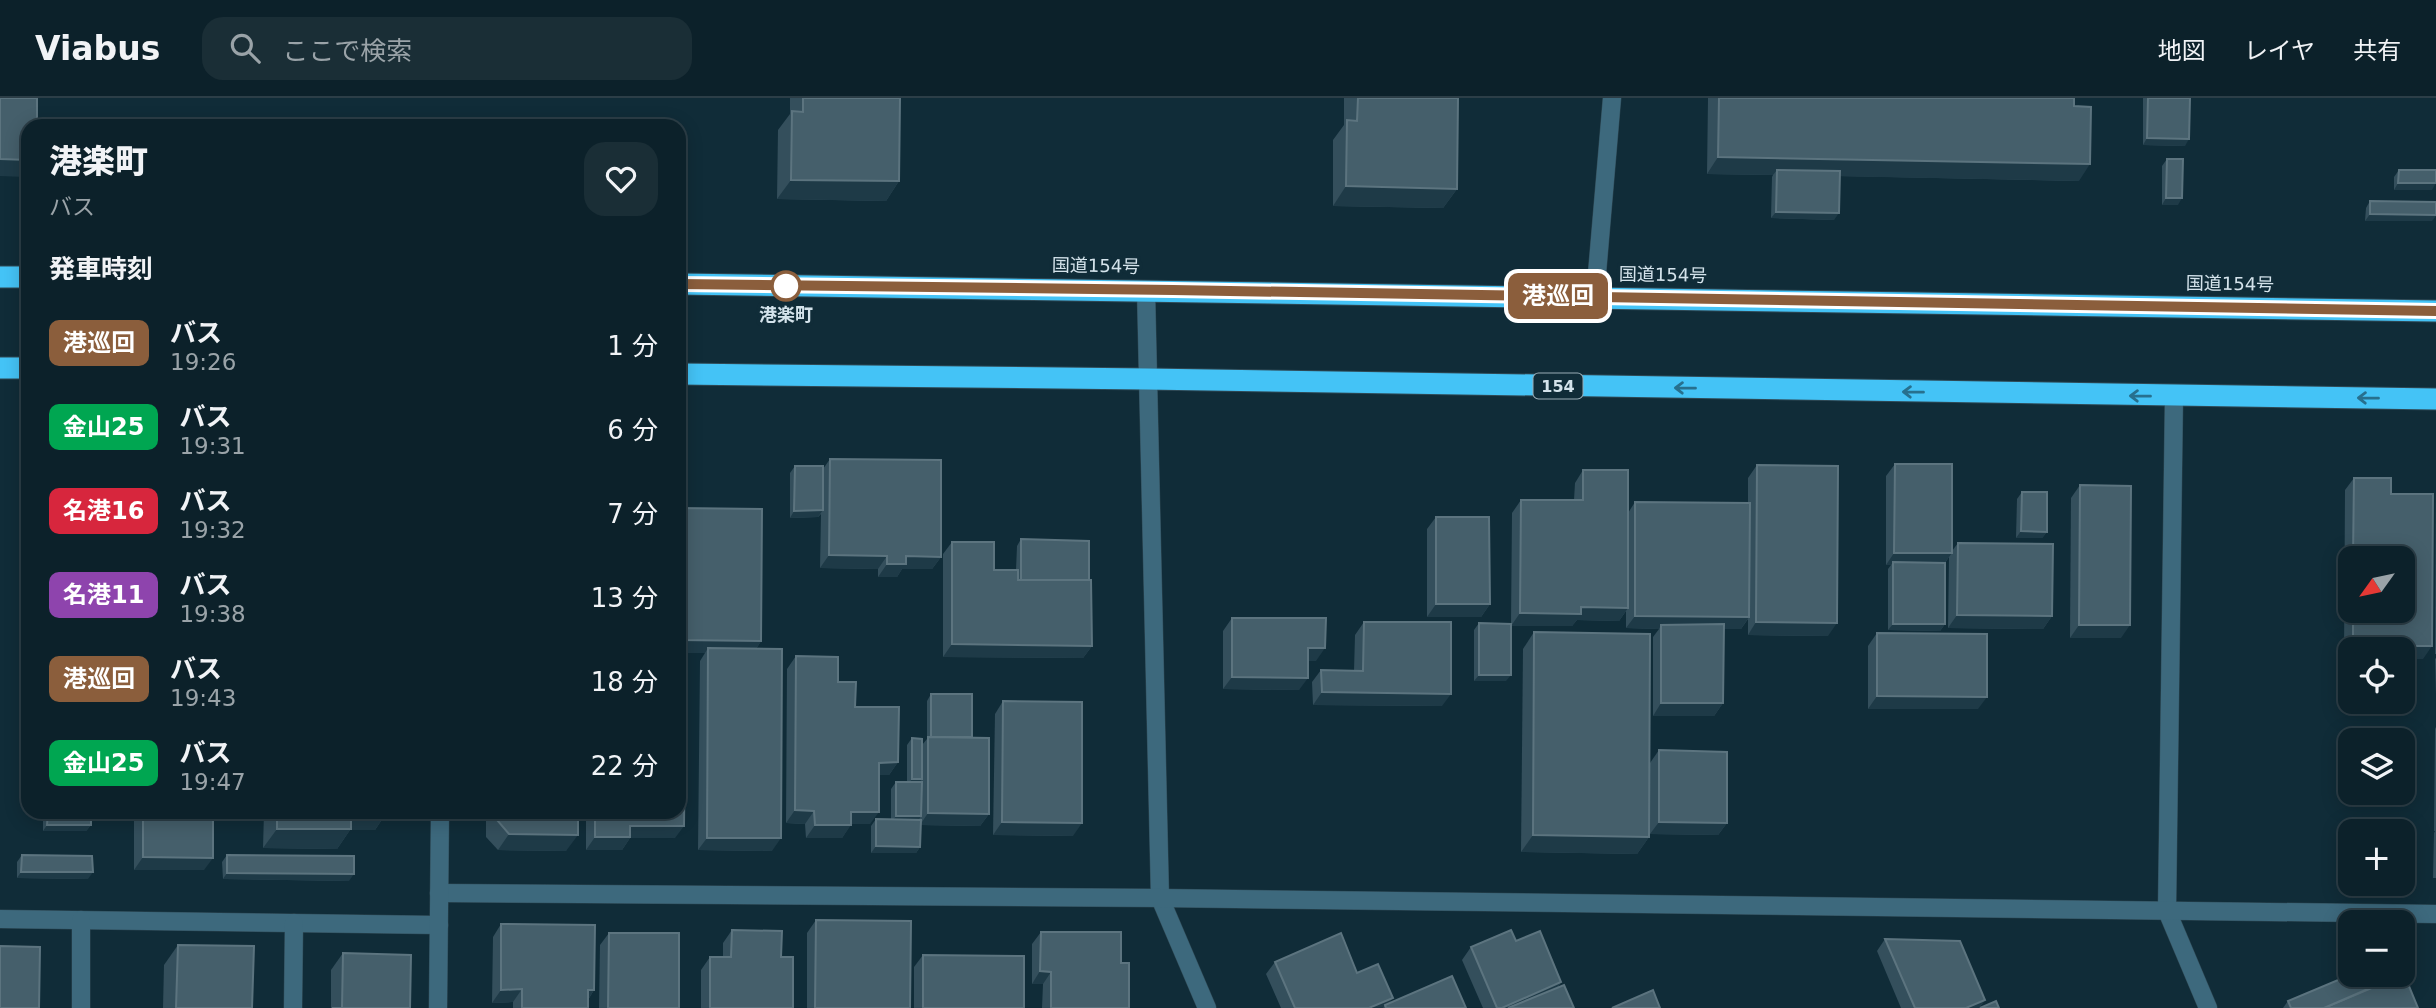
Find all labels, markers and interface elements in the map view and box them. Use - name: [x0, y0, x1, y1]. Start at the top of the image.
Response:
- search box: [202, 17, 692, 80]
- text: Viabus: [35, 29, 160, 68]
- icon: search: [226, 29, 264, 67]
- text: ここで検索: [282, 36, 412, 66]
- text: 地図: [2158, 37, 2206, 65]
- text: レイヤ: [2244, 37, 2315, 65]
- text: 共有: [2353, 37, 2401, 65]
- text: 港楽町: [49, 142, 148, 181]
- button: heart: [584, 142, 658, 216]
- text: バス: [49, 194, 95, 220]
- text: 発車時刻: [49, 254, 153, 284]
- street label: 国道154号: [1052, 254, 1140, 277]
- street label: 国道154号: [1619, 263, 1707, 286]
- marker: 港楽町: [771, 271, 801, 301]
- street label: 国道154号: [2186, 272, 2274, 295]
- line badge: 港巡回: [1518, 273, 1598, 319]
- text: 港巡回: [1522, 282, 1594, 310]
- place label: 港楽町: [759, 304, 813, 325]
- text: バス: [170, 318, 222, 348]
- text: 港巡回: [63, 329, 135, 357]
- text: 1 分: [607, 331, 658, 361]
- text: 19:26: [170, 349, 236, 375]
- road number: 154: [1534, 374, 1582, 398]
- one-way arrow: [1674, 381, 1697, 395]
- one-way arrow: [1902, 385, 1925, 399]
- one-way arrow: [2129, 389, 2152, 402]
- one-way arrow: [2357, 391, 2380, 405]
- text: バス: [179, 402, 231, 432]
- text: 金山25: [63, 413, 144, 441]
- text: 6 分: [607, 415, 658, 445]
- text: 19:31: [179, 433, 246, 459]
- text: バス: [179, 486, 231, 516]
- text: 名港16: [63, 497, 144, 525]
- text: 7 分: [607, 499, 658, 529]
- text: 19:32: [179, 517, 246, 543]
- north arrow: [2338, 546, 2415, 623]
- map controls: [2338, 546, 2415, 987]
- text: バス: [179, 570, 231, 600]
- text: 名港11: [63, 581, 144, 609]
- text: 13 分: [591, 583, 658, 613]
- text: 19:38: [179, 601, 246, 627]
- button: locate: [2338, 637, 2415, 714]
- text: バス: [170, 654, 222, 684]
- text: 港巡回: [63, 665, 135, 693]
- text: 18 分: [591, 667, 658, 697]
- text: 19:43: [170, 685, 236, 711]
- button: layers: [2338, 728, 2415, 805]
- text: バス: [179, 738, 231, 768]
- text: 金山25: [63, 749, 144, 777]
- text: 22 分: [591, 751, 658, 781]
- text: 19:47: [179, 769, 246, 795]
- button: +: [2338, 819, 2415, 896]
- button: −: [2338, 910, 2415, 987]

